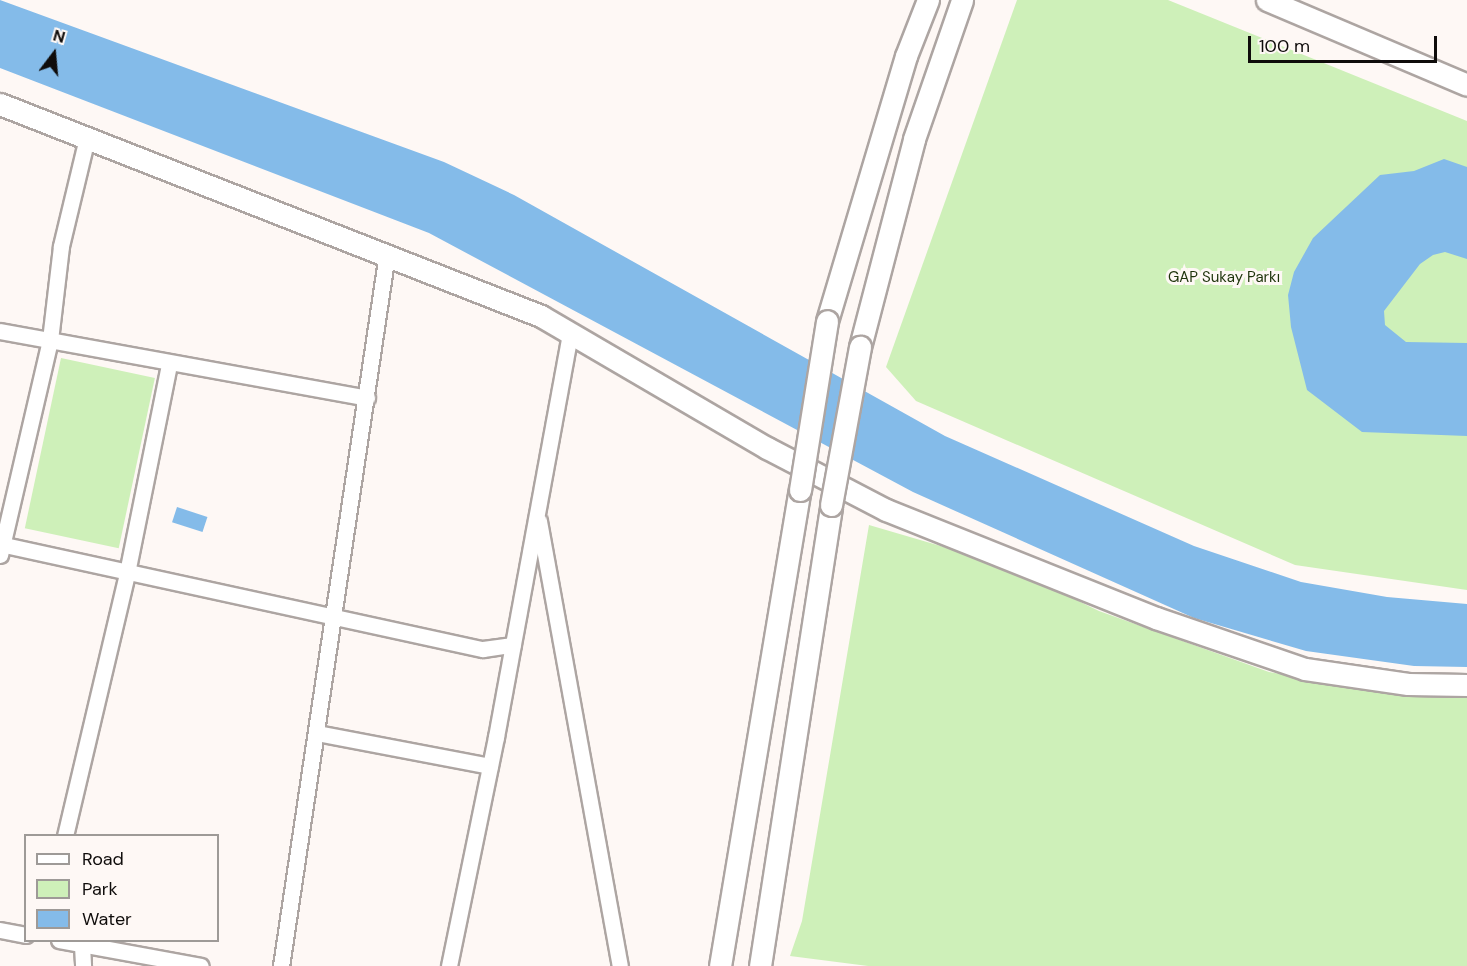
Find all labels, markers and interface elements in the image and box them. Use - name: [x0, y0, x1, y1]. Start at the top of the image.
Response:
- north arrow: [24, 24, 84, 84]
- scale bar: [1251, 24, 1440, 62]
- text: N: [51, 25, 68, 48]
- text: 100 m: [1259, 34, 1310, 58]
- park label: GAP Sukay Parkı: [1168, 269, 1280, 287]
- legend: [24, 834, 219, 942]
- text: Road: [82, 847, 124, 871]
- text: Park: [82, 877, 118, 901]
- text: Water: [82, 907, 132, 931]

